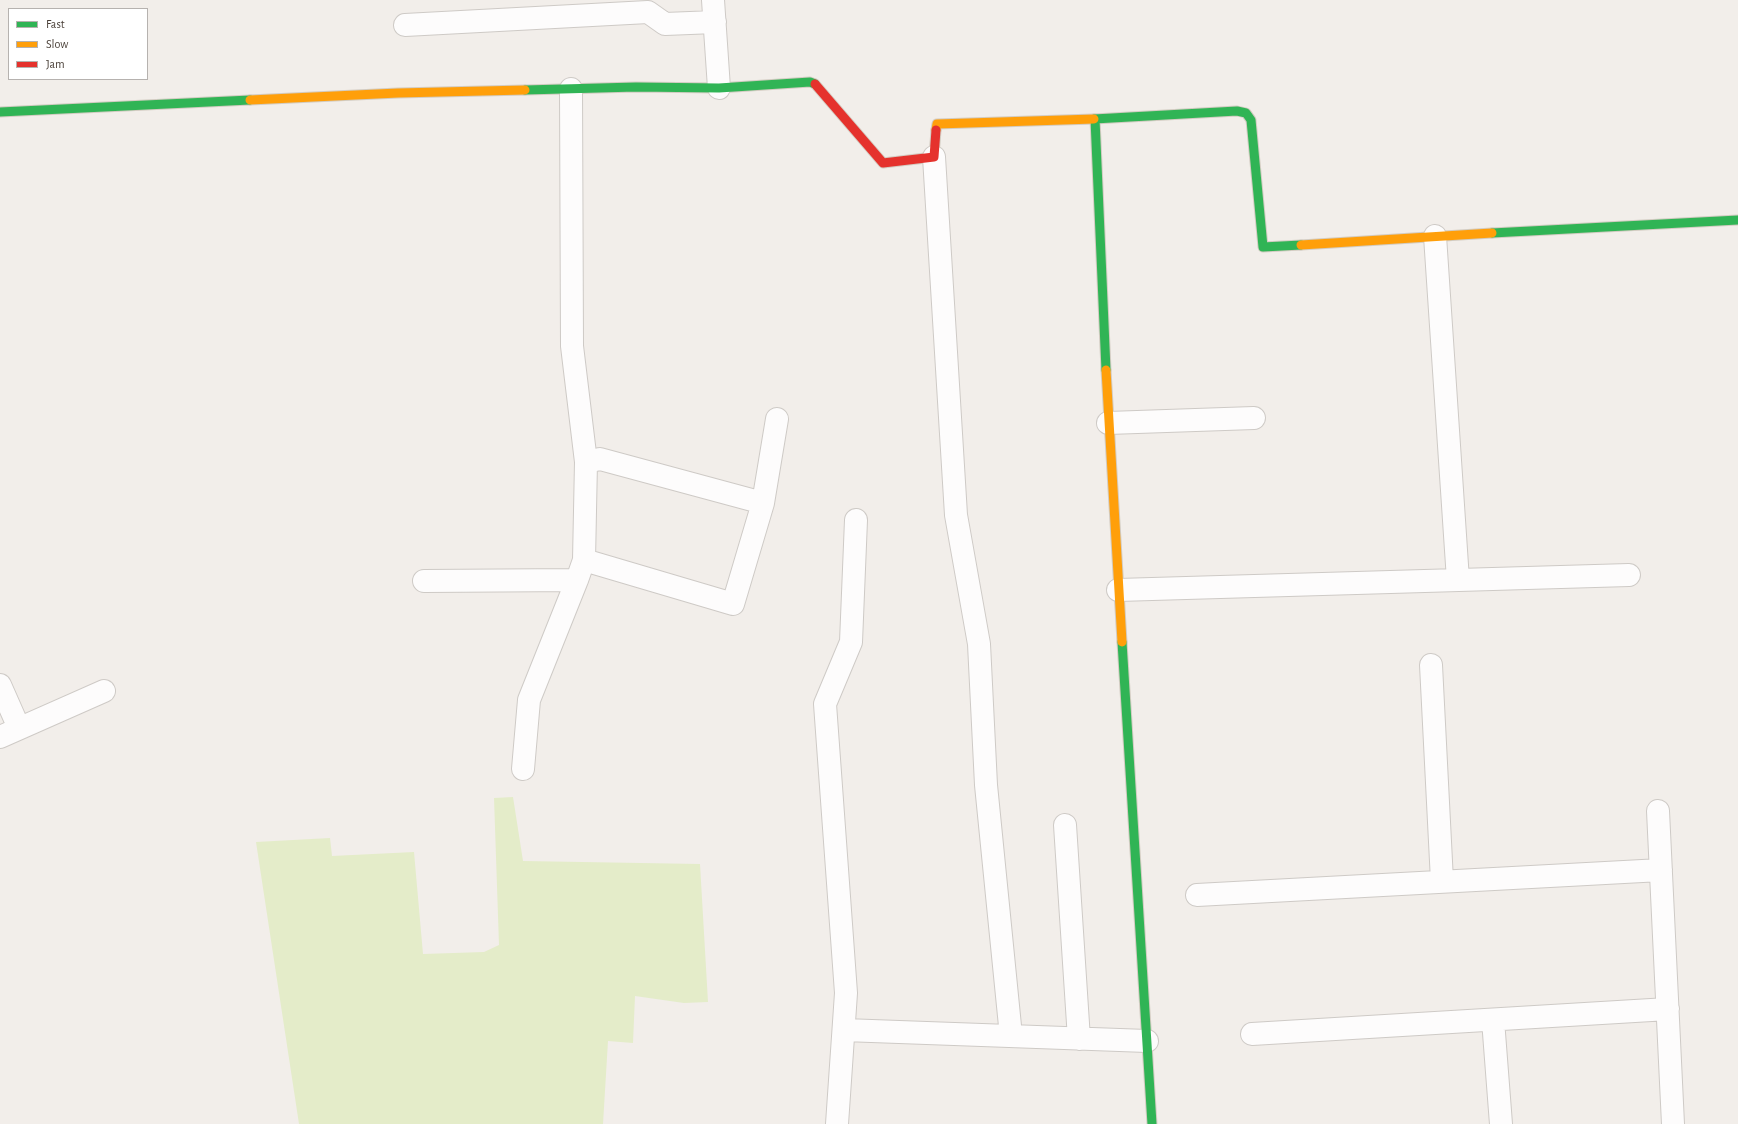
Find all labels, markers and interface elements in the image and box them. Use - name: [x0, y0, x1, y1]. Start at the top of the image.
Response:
- legend: [8, 8, 148, 80]
- text: Fast: [46, 18, 65, 30]
- text: Slow: [46, 38, 68, 50]
- text: Jam: [46, 58, 65, 70]

